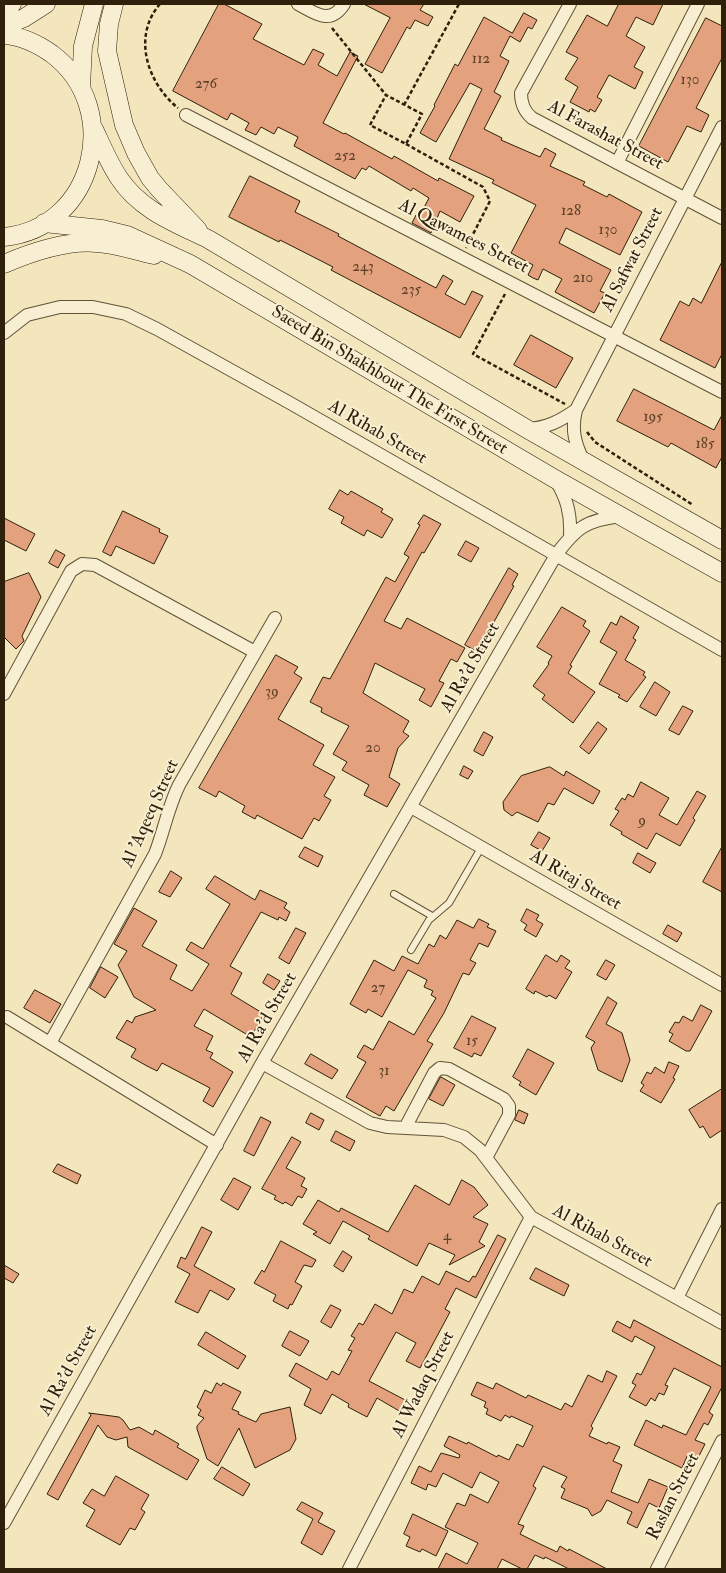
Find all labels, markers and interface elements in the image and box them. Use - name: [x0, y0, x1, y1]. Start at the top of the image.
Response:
- house number: 112: [472, 51, 490, 69]
- house number: 130: [681, 72, 699, 90]
- house number: 276: [195, 76, 217, 94]
- street label: Al Farashat Street: [543, 96, 667, 176]
- house number: 252: [334, 148, 356, 166]
- street label: Al Qawamees Street: [394, 195, 532, 279]
- house number: 128: [561, 203, 581, 221]
- street label: Al Safwat Street: [597, 204, 669, 316]
- house number: 130: [599, 222, 617, 240]
- house number: 243: [352, 259, 374, 277]
- house number: 210: [573, 270, 593, 288]
- house number: 235: [401, 282, 421, 300]
- street label: Saeed Bin Shakhbout The First Street: [267, 302, 511, 460]
- street label: Al Rihab Street: [324, 396, 430, 470]
- house number: 195: [643, 409, 663, 427]
- house number: 185: [696, 436, 714, 454]
- street label: Al Ra'd Street: [437, 619, 505, 717]
- house number: 39: [265, 684, 279, 702]
- house number: 20: [365, 740, 381, 758]
- street label: Al 'Aqeeq Street: [118, 757, 184, 871]
- house number: 9: [638, 813, 646, 831]
- street label: Al Ritaj Street: [525, 846, 625, 916]
- street label: Al Ra'd Street: [234, 969, 302, 1067]
- house number: 27: [371, 980, 385, 998]
- house number: 15: [466, 1033, 478, 1051]
- house number: 31: [378, 1063, 390, 1081]
- street label: Al Rihab Street: [549, 1201, 655, 1273]
- house number: 4: [443, 1228, 451, 1246]
- street label: Al Ra'd Street: [35, 1322, 103, 1420]
- street label: Al Wadaq Street: [388, 1328, 460, 1442]
- street label: Raslan Street: [643, 1450, 705, 1544]

